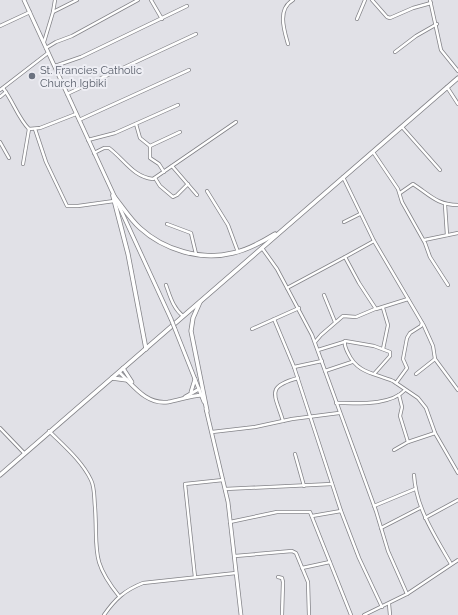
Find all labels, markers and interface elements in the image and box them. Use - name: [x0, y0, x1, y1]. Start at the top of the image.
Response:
- place label: St. Francies Catholic Church Igbiki: [40, 64, 142, 90]
- marker: St. Francies Catholic Church Igbiki: [27, 71, 37, 81]

